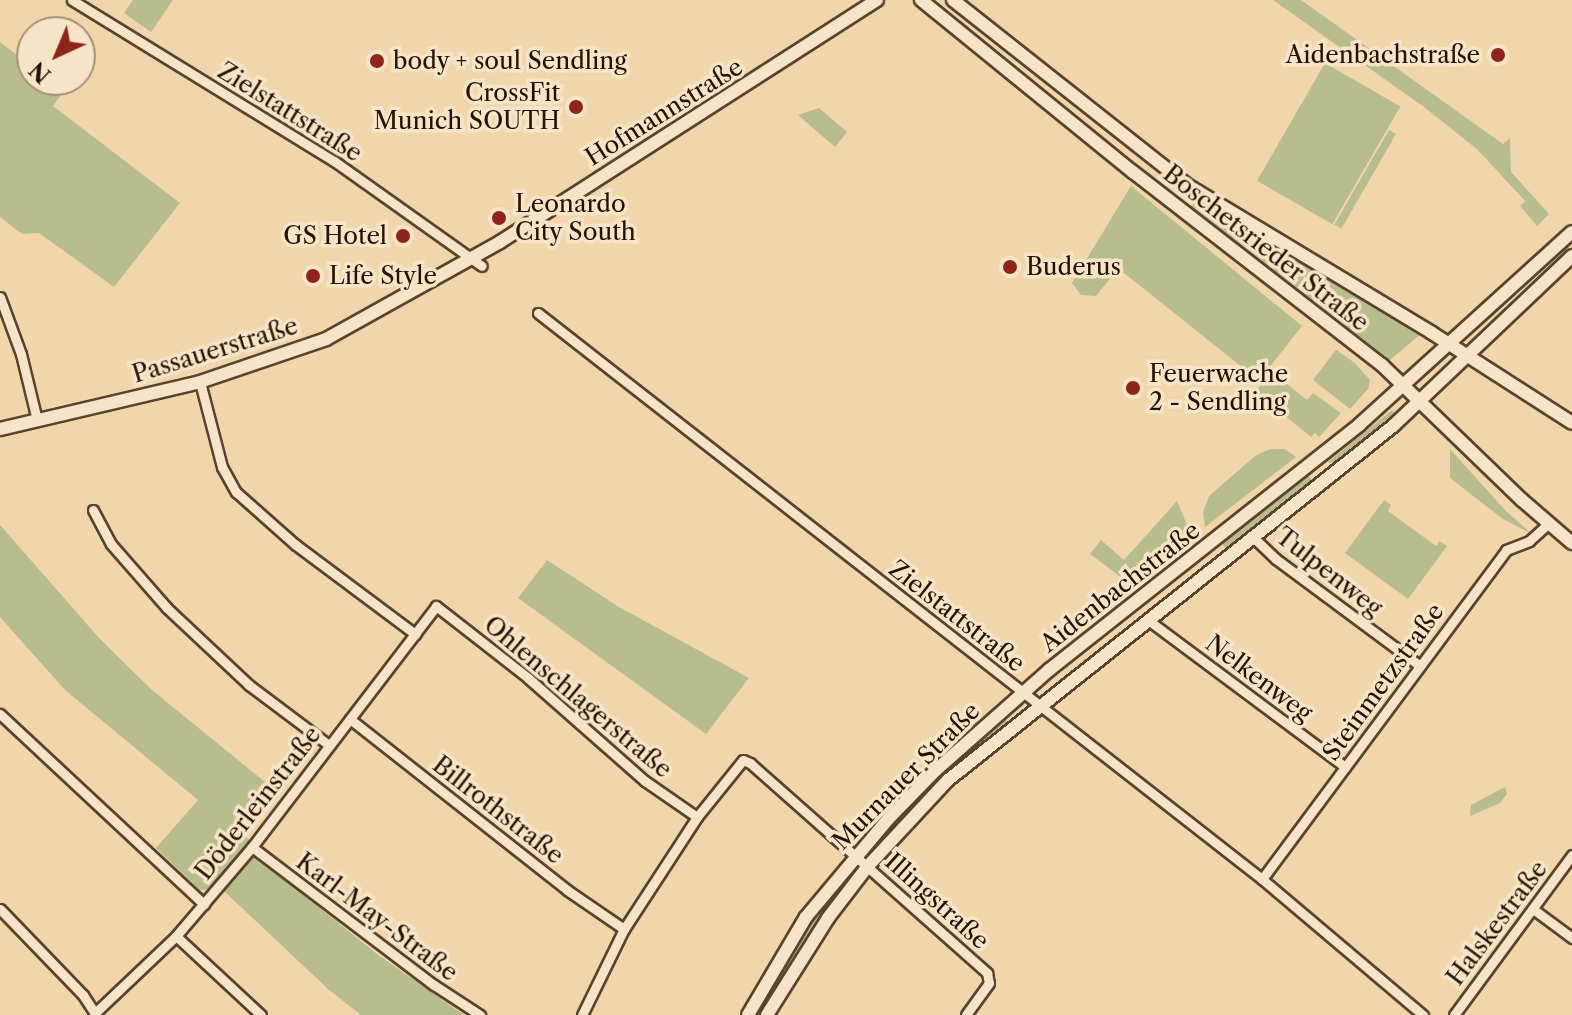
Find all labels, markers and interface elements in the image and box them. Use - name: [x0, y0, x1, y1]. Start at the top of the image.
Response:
- north arrow: [16, 16, 96, 96]
- place label: Aidenbachstraße: [1285, 41, 1480, 69]
- marker: Aidenbachstraße: [1487, 44, 1509, 66]
- place label: body + soul Sendling: [393, 47, 628, 75]
- marker: body + soul Sendling: [368, 52, 386, 70]
- street label: Hofmannstraße: [580, 52, 748, 172]
- text: N: [24, 56, 57, 89]
- street label: Zielstattstraße: [213, 56, 367, 168]
- place label: CrossFit Munich SOUTH: [374, 79, 560, 135]
- marker: CrossFit Munich SOUTH: [567, 98, 585, 116]
- street label: Boschetsrieder Straße: [1157, 159, 1375, 337]
- place label: Leonardo City South: [515, 190, 636, 246]
- marker: Leonardo City South: [490, 209, 508, 227]
- place label: GS Hotel: [283, 222, 387, 250]
- marker: GS Hotel: [394, 227, 412, 245]
- place label: Buderus: [1026, 253, 1121, 281]
- marker: Buderus: [1001, 258, 1019, 276]
- place label: Life Style: [329, 262, 437, 290]
- marker: Life Style: [304, 267, 322, 285]
- street label: Passauerstraße: [129, 311, 301, 389]
- place label: Feuerwache 2 - Sendling: [1149, 360, 1288, 416]
- marker: Feuerwache 2 - Sendling: [1124, 379, 1142, 397]
- street label: Aidenbachstraße: [1034, 516, 1206, 658]
- street label: Tulpenweg: [1270, 522, 1388, 622]
- street label: Zielstattstraße: [883, 554, 1031, 678]
- street label: Steinmetzstraße: [1316, 598, 1450, 766]
- street label: Ohlenschlagerstraße: [478, 610, 678, 784]
- street label: Nelkenweg: [1200, 629, 1318, 727]
- street label: Murnauer Straße: [826, 696, 986, 856]
- street label: Döderleinstraße: [189, 721, 327, 885]
- street label: Billrothstraße: [427, 750, 569, 870]
- street label: Karl-May-Straße: [291, 847, 463, 987]
- street label: Illingstraße: [879, 847, 995, 955]
- street label: Halskestraße: [1441, 855, 1553, 991]

